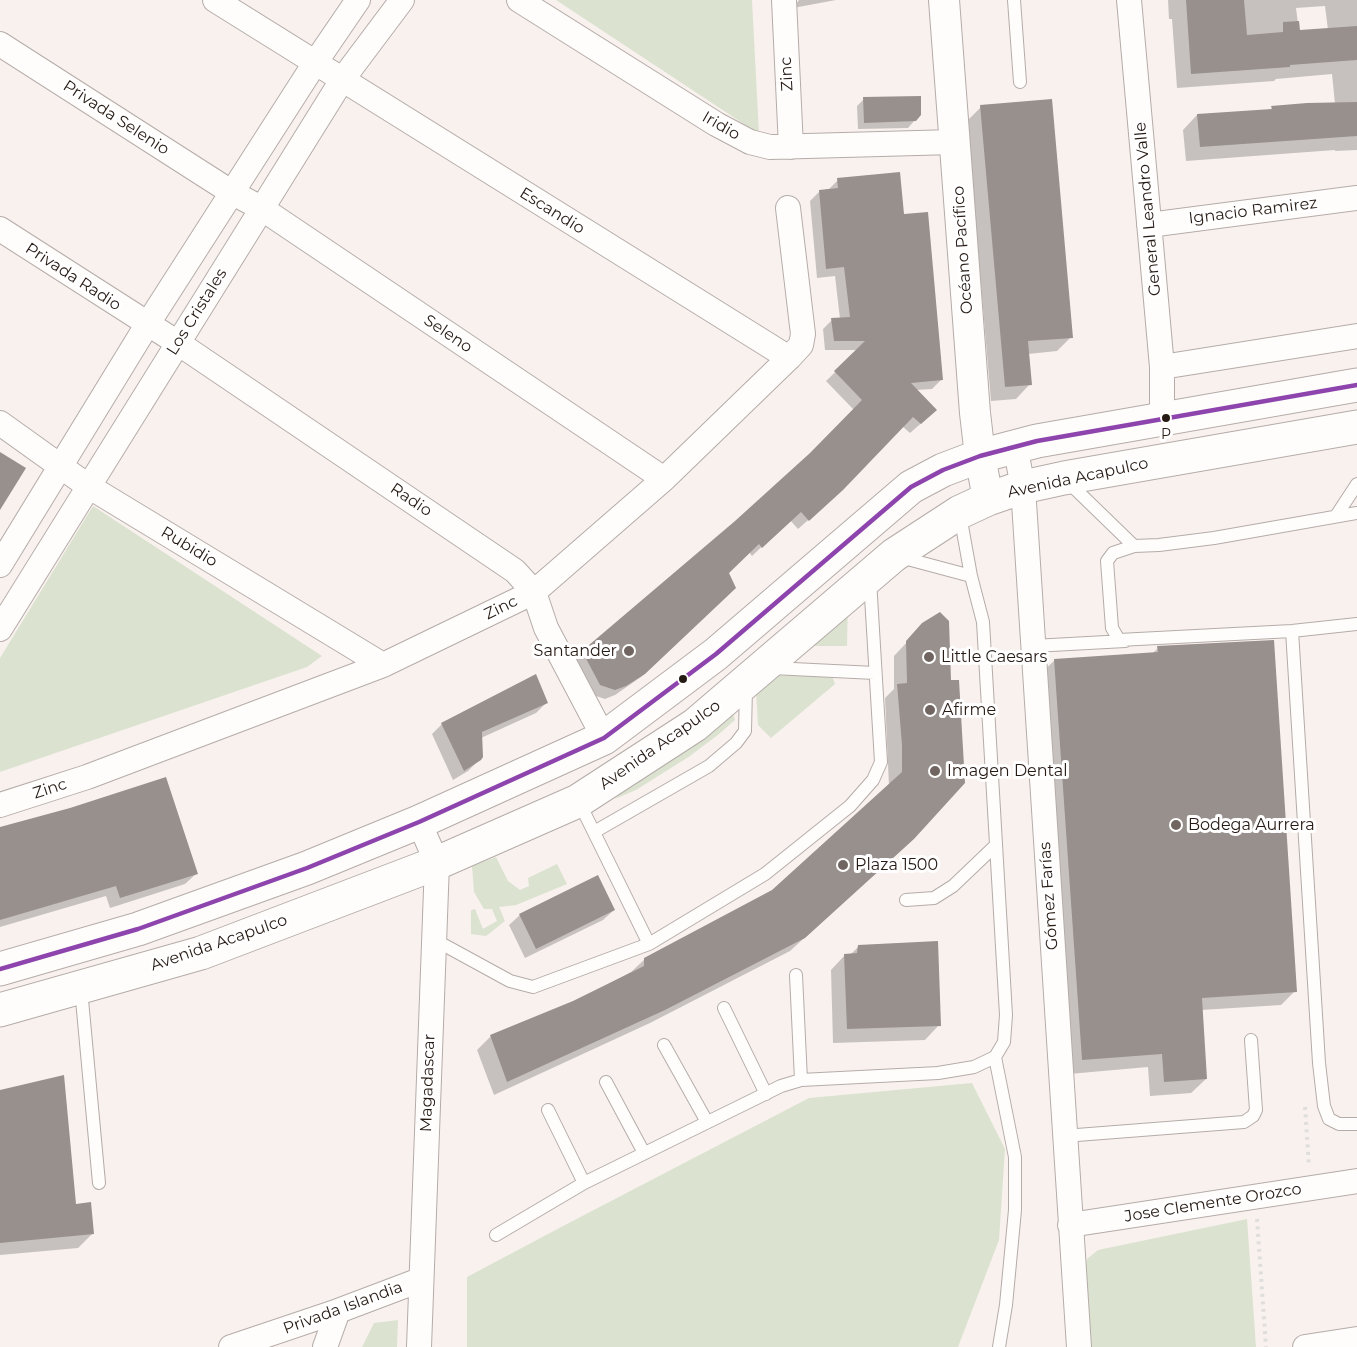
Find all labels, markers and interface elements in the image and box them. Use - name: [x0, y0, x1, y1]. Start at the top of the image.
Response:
- street label: Zinc: [777, 56, 797, 92]
- street label: Privada Selenio: [59, 77, 173, 159]
- street label: Iridio: [699, 108, 743, 144]
- street label: General Leandro Valle: [1131, 121, 1165, 297]
- street label: Escandio: [516, 184, 588, 238]
- street label: Océano Pacífico: [949, 185, 977, 315]
- street label: Ignacio Ramirez: [1187, 194, 1319, 228]
- street label: Privada Radio: [22, 239, 124, 315]
- street label: Los Cristales: [163, 265, 231, 359]
- street label: Seleno: [420, 311, 476, 357]
- marker: P: [1160, 412, 1172, 424]
- place label: P: [1161, 427, 1171, 443]
- street label: Avenida Acapulco: [1006, 454, 1150, 502]
- street label: Radio: [387, 479, 435, 521]
- street label: Rubidio: [157, 523, 221, 571]
- street label: Zinc: [481, 592, 521, 624]
- place label: Santander: [534, 641, 617, 661]
- marker: Santander: [622, 644, 636, 658]
- place label: Little Caesars: [941, 647, 1047, 667]
- marker: Little Caesars: [922, 650, 936, 664]
- unlabelled marker: [677, 673, 689, 685]
- street label: Avenida Acapulco: [596, 696, 724, 794]
- place label: Afirme: [942, 700, 996, 720]
- marker: Afirme: [923, 703, 937, 717]
- place label: Imagen Dental: [947, 761, 1067, 781]
- marker: Imagen Dental: [928, 764, 942, 778]
- street label: Zinc: [31, 775, 69, 803]
- place label: Bodega Aurrera: [1188, 815, 1315, 835]
- marker: Bodega Aurrera: [1169, 818, 1183, 832]
- street label: Gómez Farías: [1036, 841, 1062, 951]
- place label: Plaza 1500: [855, 855, 938, 875]
- marker: Plaza 1500: [836, 858, 850, 872]
- street label: Avenida Acapulco: [148, 911, 290, 975]
- street label: Magadascar: [417, 1034, 439, 1132]
- street label: Jose Clemente Orozco: [1123, 1180, 1303, 1226]
- street label: Privada Islandia: [281, 1277, 405, 1339]

